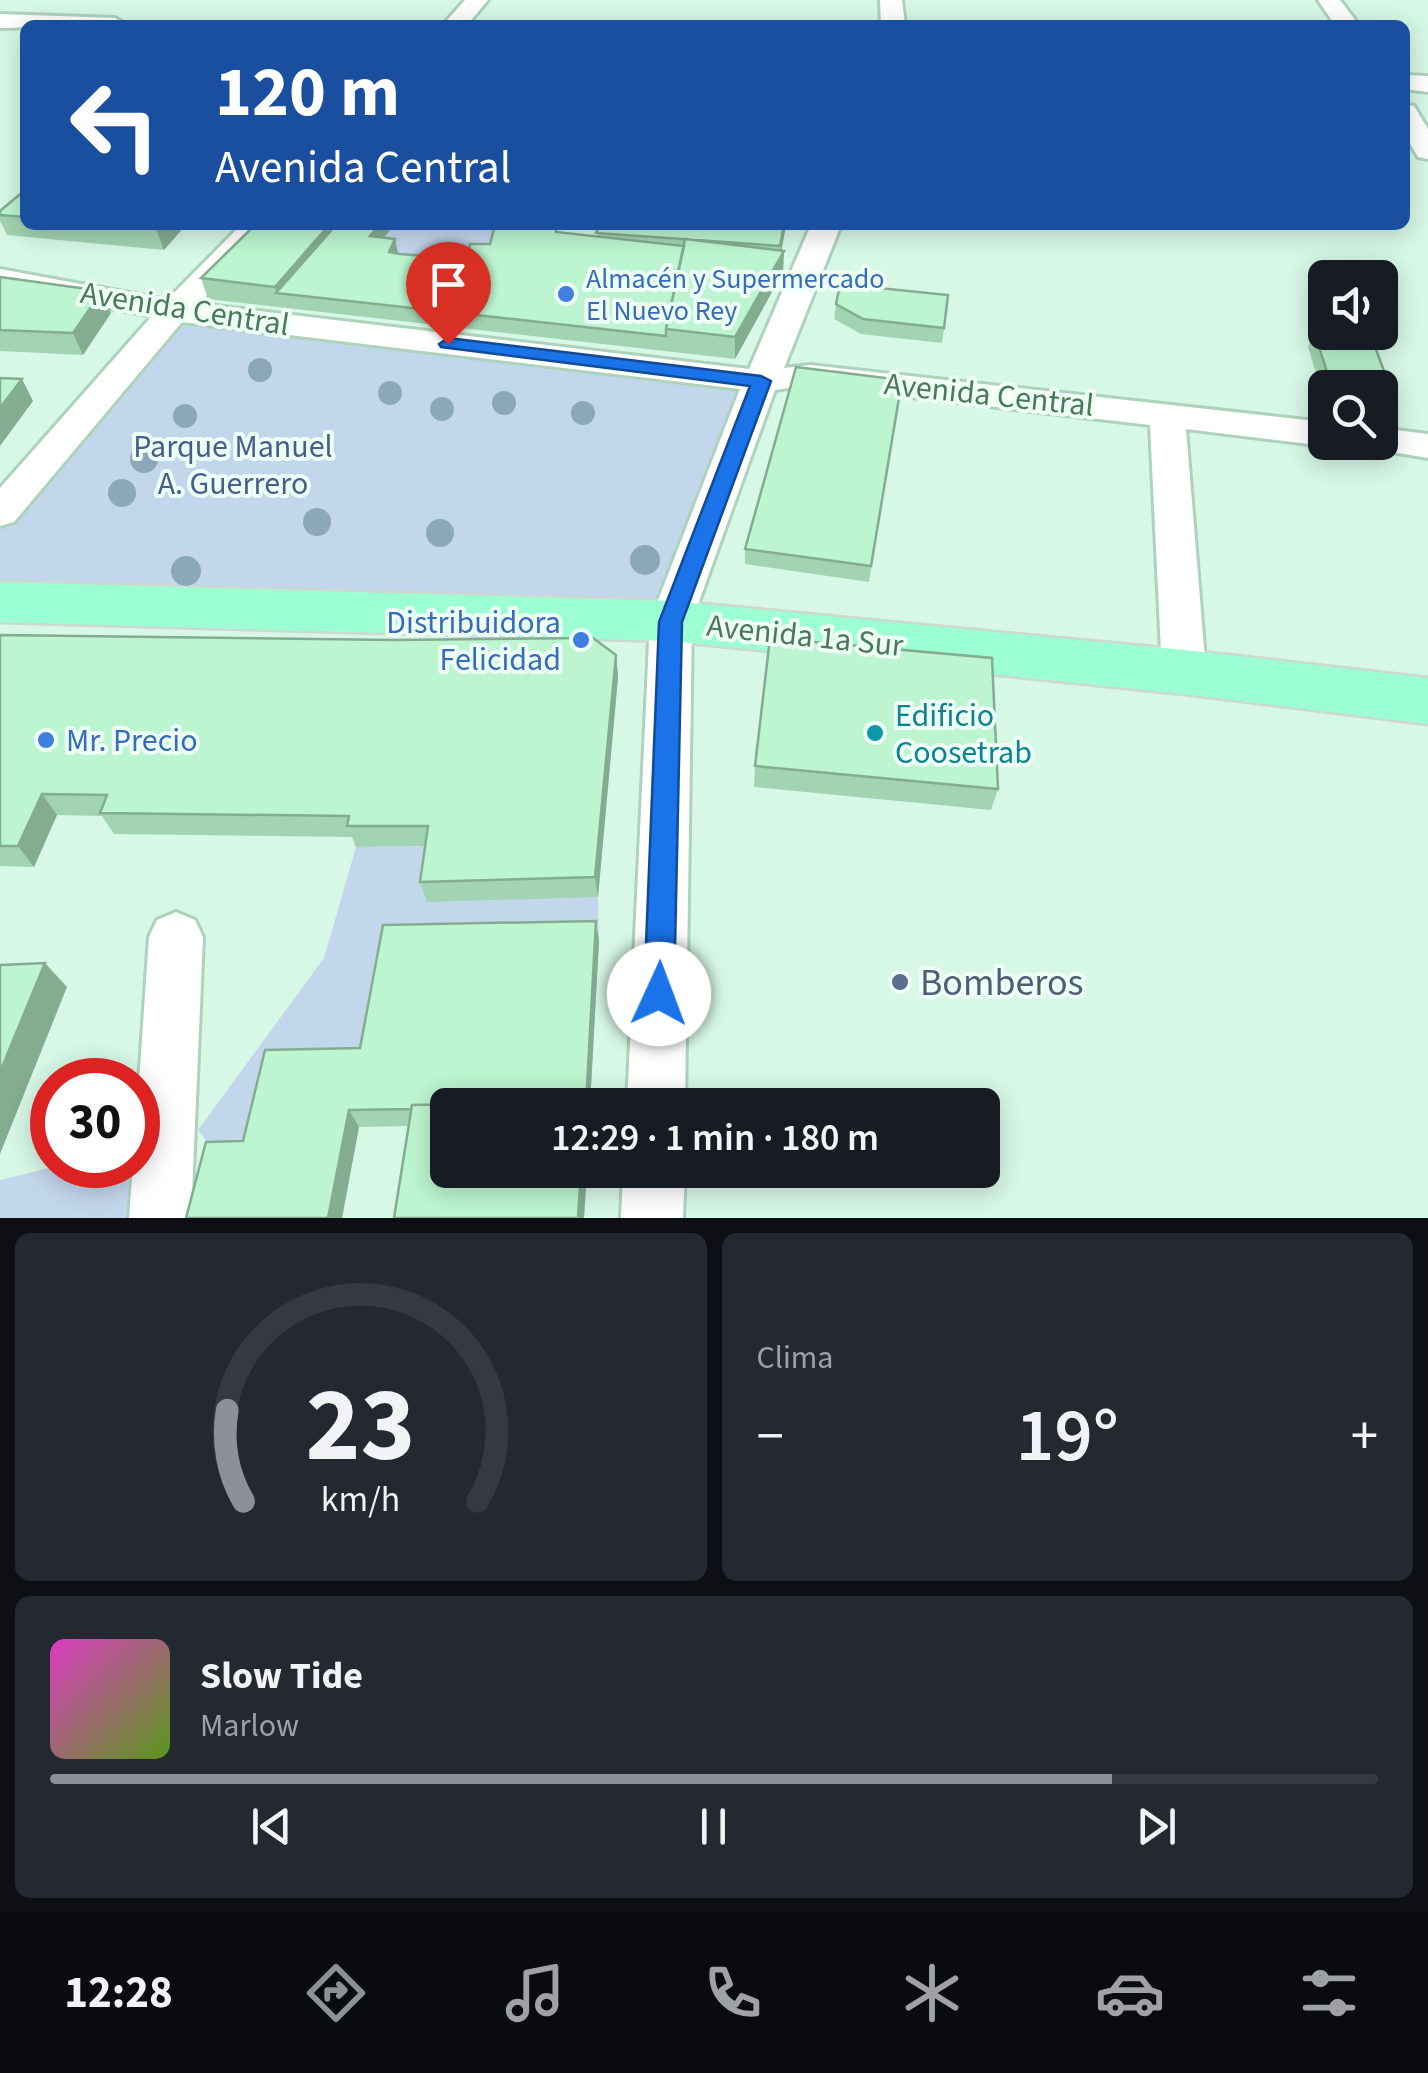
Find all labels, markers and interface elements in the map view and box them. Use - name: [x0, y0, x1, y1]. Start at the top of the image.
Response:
- text: 120 m: [215, 43, 400, 143]
- icon: left: [50, 60, 180, 190]
- text: Avenida Central: [215, 136, 511, 200]
- pin: [406, 242, 491, 345]
- icon: arrive: [421, 257, 476, 312]
- place label: Almacén y Supermercado El Nuevo Rey: [586, 259, 885, 331]
- map controls: [1308, 260, 1398, 460]
- button: sound: [1308, 260, 1398, 350]
- street label: Avenida Central: [77, 270, 292, 348]
- marker: Almacén y Supermercado El Nuevo Rey: [555, 283, 577, 305]
- street label: Avenida Central: [882, 361, 1096, 429]
- button: search: [1308, 370, 1398, 460]
- park label: Parque Manuel A. Guerrero: [133, 424, 333, 507]
- place label: Distribuidora Felicidad: [386, 600, 561, 683]
- street label: Avenida 1a Sur: [704, 603, 906, 669]
- marker: Distribuidora Felicidad: [570, 629, 592, 651]
- place label: Edificio Coosetrab: [895, 693, 1032, 776]
- place label: Mr. Precio: [66, 718, 198, 764]
- marker: Edificio Coosetrab: [864, 722, 886, 744]
- marker: Mr. Precio: [35, 729, 57, 751]
- position arrow: [607, 942, 711, 1046]
- place label: Bomberos: [920, 956, 1084, 1010]
- marker: Bomberos: [889, 971, 911, 993]
- speed limit sign: 30: [30, 1058, 160, 1188]
- text: 12:29 · 1 min · 180 m: [551, 1111, 879, 1165]
- text: Clima: [757, 1335, 833, 1381]
- text: 23: [306, 1353, 416, 1501]
- text: 19°: [1016, 1383, 1119, 1490]
- text: −: [757, 1398, 784, 1476]
- text: +: [1351, 1398, 1378, 1476]
- text: km/h: [321, 1474, 400, 1525]
- text: Slow Tide: [200, 1649, 363, 1703]
- text: Marlow: [200, 1703, 299, 1749]
- icon: previous: [244, 1799, 299, 1854]
- icon: pause: [686, 1799, 741, 1854]
- icon: next: [1129, 1799, 1184, 1854]
- icon: directions: [301, 1958, 371, 2028]
- icon: music: [500, 1958, 570, 2028]
- icon: phone: [698, 1958, 768, 2028]
- icon: climate: [897, 1958, 967, 2028]
- icon: car: [1095, 1958, 1165, 2028]
- icon: filters: [1294, 1958, 1364, 2028]
- text: 12:28: [64, 1961, 173, 2025]

